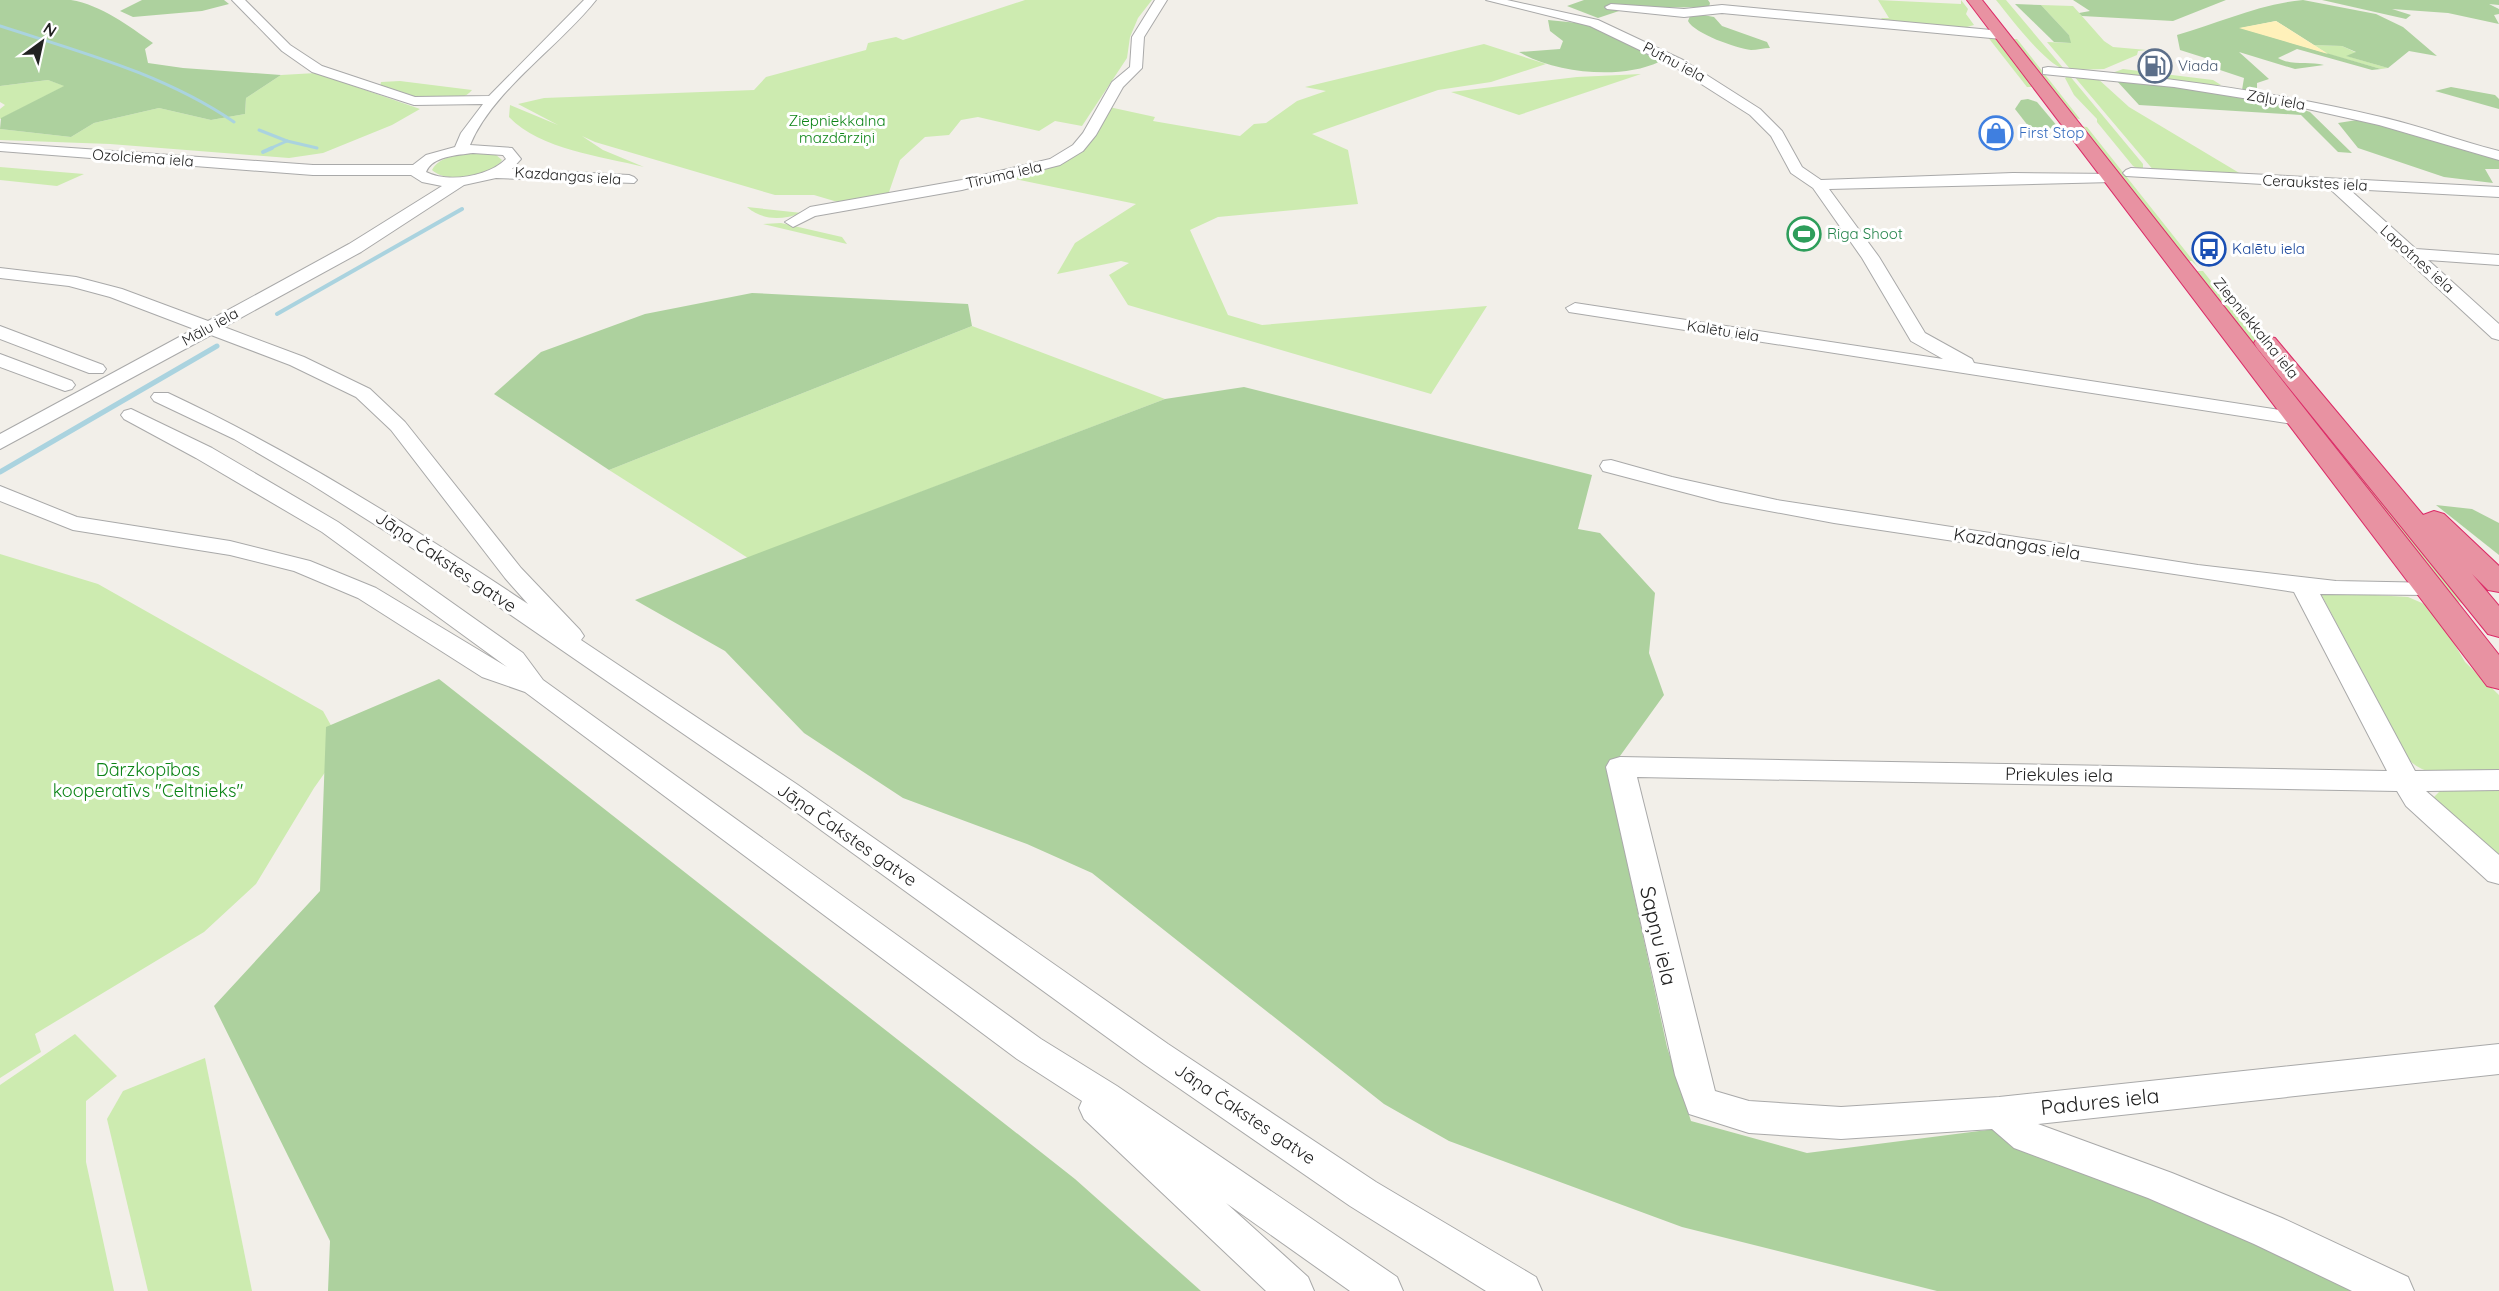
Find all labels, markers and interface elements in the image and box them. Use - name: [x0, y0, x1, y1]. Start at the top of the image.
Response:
- north arrow: [12, 12, 72, 72]
- text: N: [40, 18, 61, 41]
- street label: Putnu iela: [1640, 37, 1709, 86]
- fuel station icon: Viada: [2137, 48, 2173, 84]
- place label: Viada: [2178, 56, 2218, 75]
- street label: Zāļu iela: [2245, 85, 2307, 114]
- park label: Ziepniekkalna mazdārziņi: [788, 111, 886, 147]
- shop icon: First Stop: [1978, 115, 2014, 151]
- place label: First Stop: [2019, 123, 2084, 142]
- street label: Ozolciema iela: [92, 144, 194, 171]
- street label: Tīruma iela: [964, 157, 1044, 193]
- street label: Kazdangas iela: [514, 162, 622, 189]
- street label: Ceraukstes iela: [2262, 170, 2368, 195]
- sports icon: Riga Shoot: [1786, 216, 1822, 252]
- street label: Lapotnes iela: [2376, 221, 2458, 297]
- place label: Riga Shoot: [1827, 224, 1903, 243]
- bus stop icon: Kalētu iela: [2191, 231, 2227, 267]
- place label: Kalētu iela: [2232, 239, 2305, 258]
- street label: Ziepniekkalna iela: [2210, 273, 2303, 382]
- street label: Mālu iela: [178, 303, 241, 350]
- street label: Kalētu iela: [1686, 315, 1761, 346]
- street label: Jāņa Čakstes gatve: [371, 506, 521, 617]
- street label: Kazdangas iela: [1952, 522, 2082, 565]
- park label: Dārzkopības kooperatīvs "Celtnieks": [53, 758, 243, 802]
- street label: Priekules iela: [2005, 762, 2113, 787]
- street label: Jāņa Čakstes gatve: [773, 778, 922, 891]
- street label: Sapņu iela: [1635, 884, 1683, 988]
- street label: Jāņa Čakstes gatve: [1170, 1058, 1320, 1169]
- street label: Padures iela: [2039, 1082, 2160, 1120]

